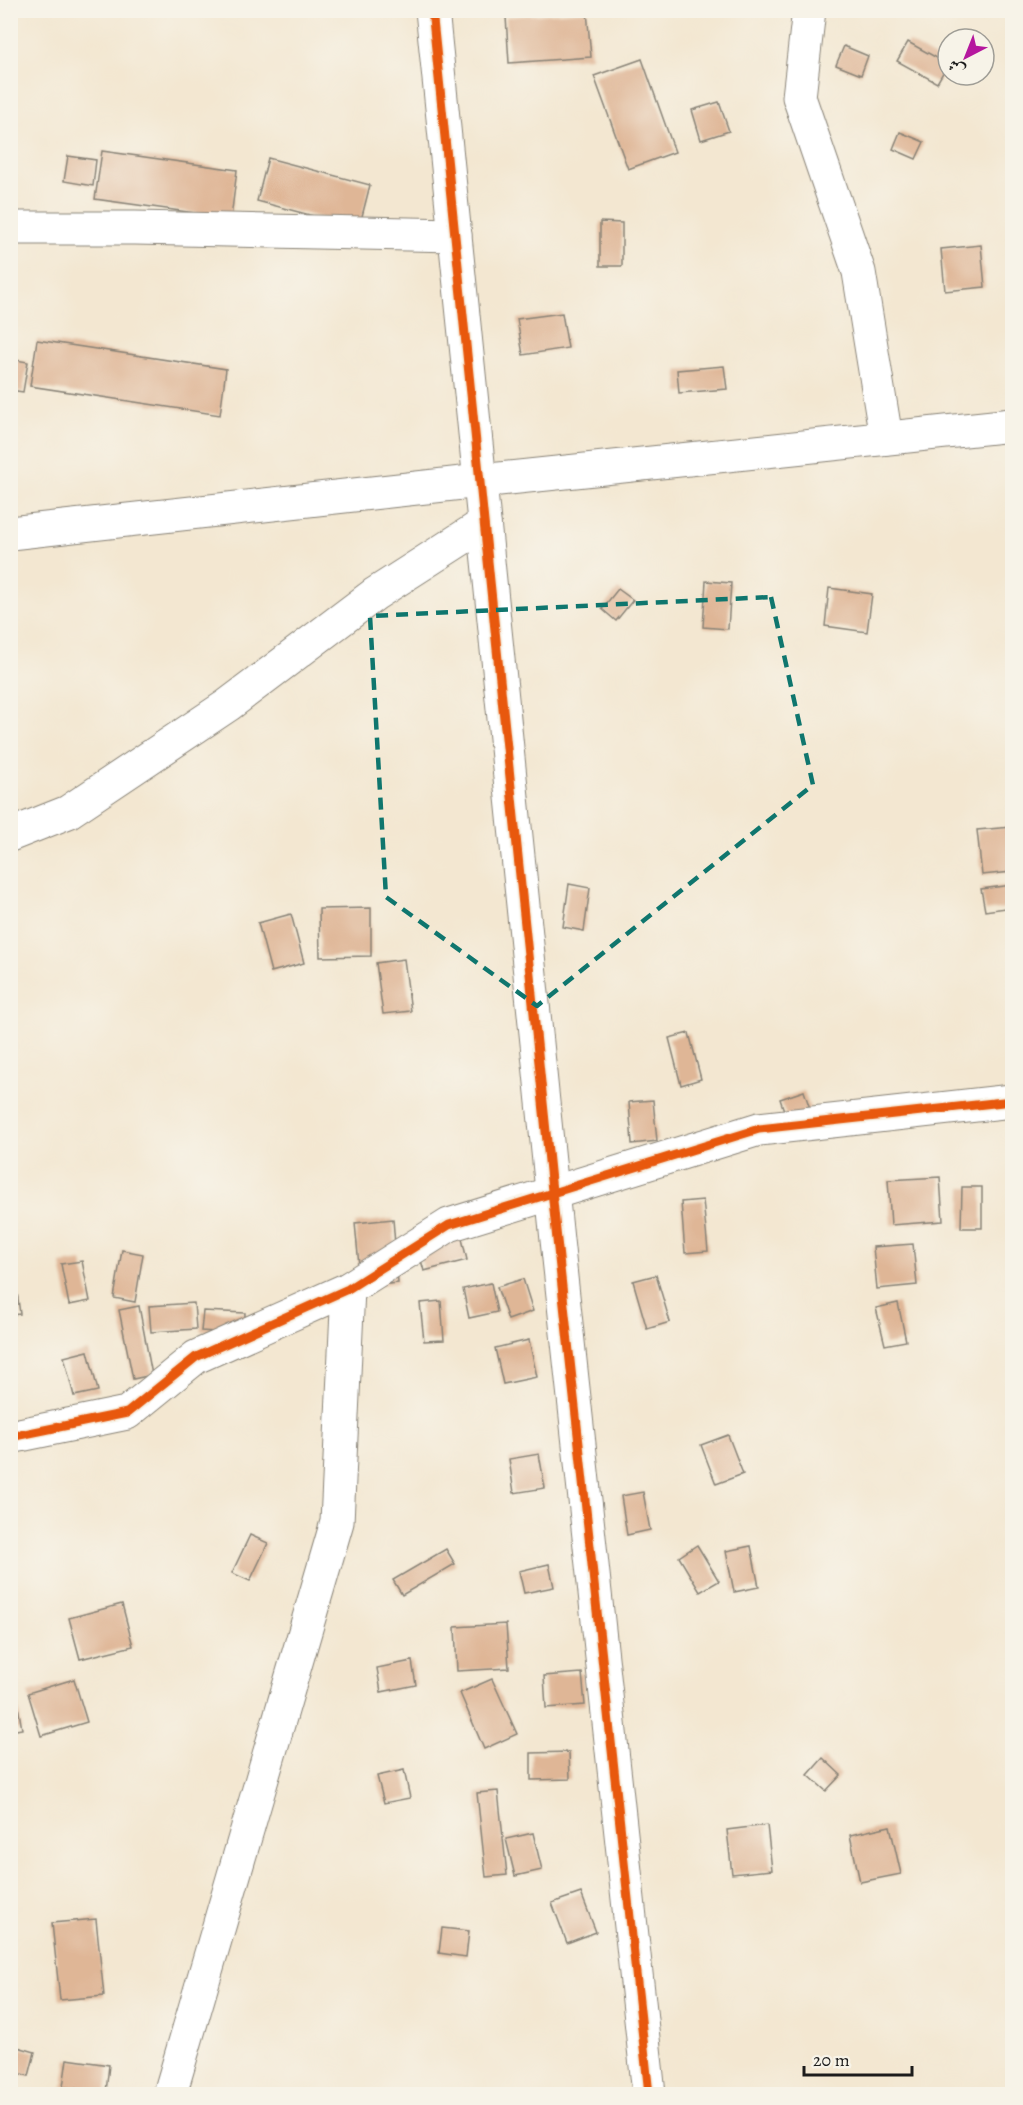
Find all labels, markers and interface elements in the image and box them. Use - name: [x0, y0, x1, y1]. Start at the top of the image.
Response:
- north arrow: [936, 27, 996, 87]
- text: ش: [943, 54, 970, 81]
- scale bar: [804, 2039, 912, 2077]
- text: 20 m: [813, 2048, 850, 2072]

